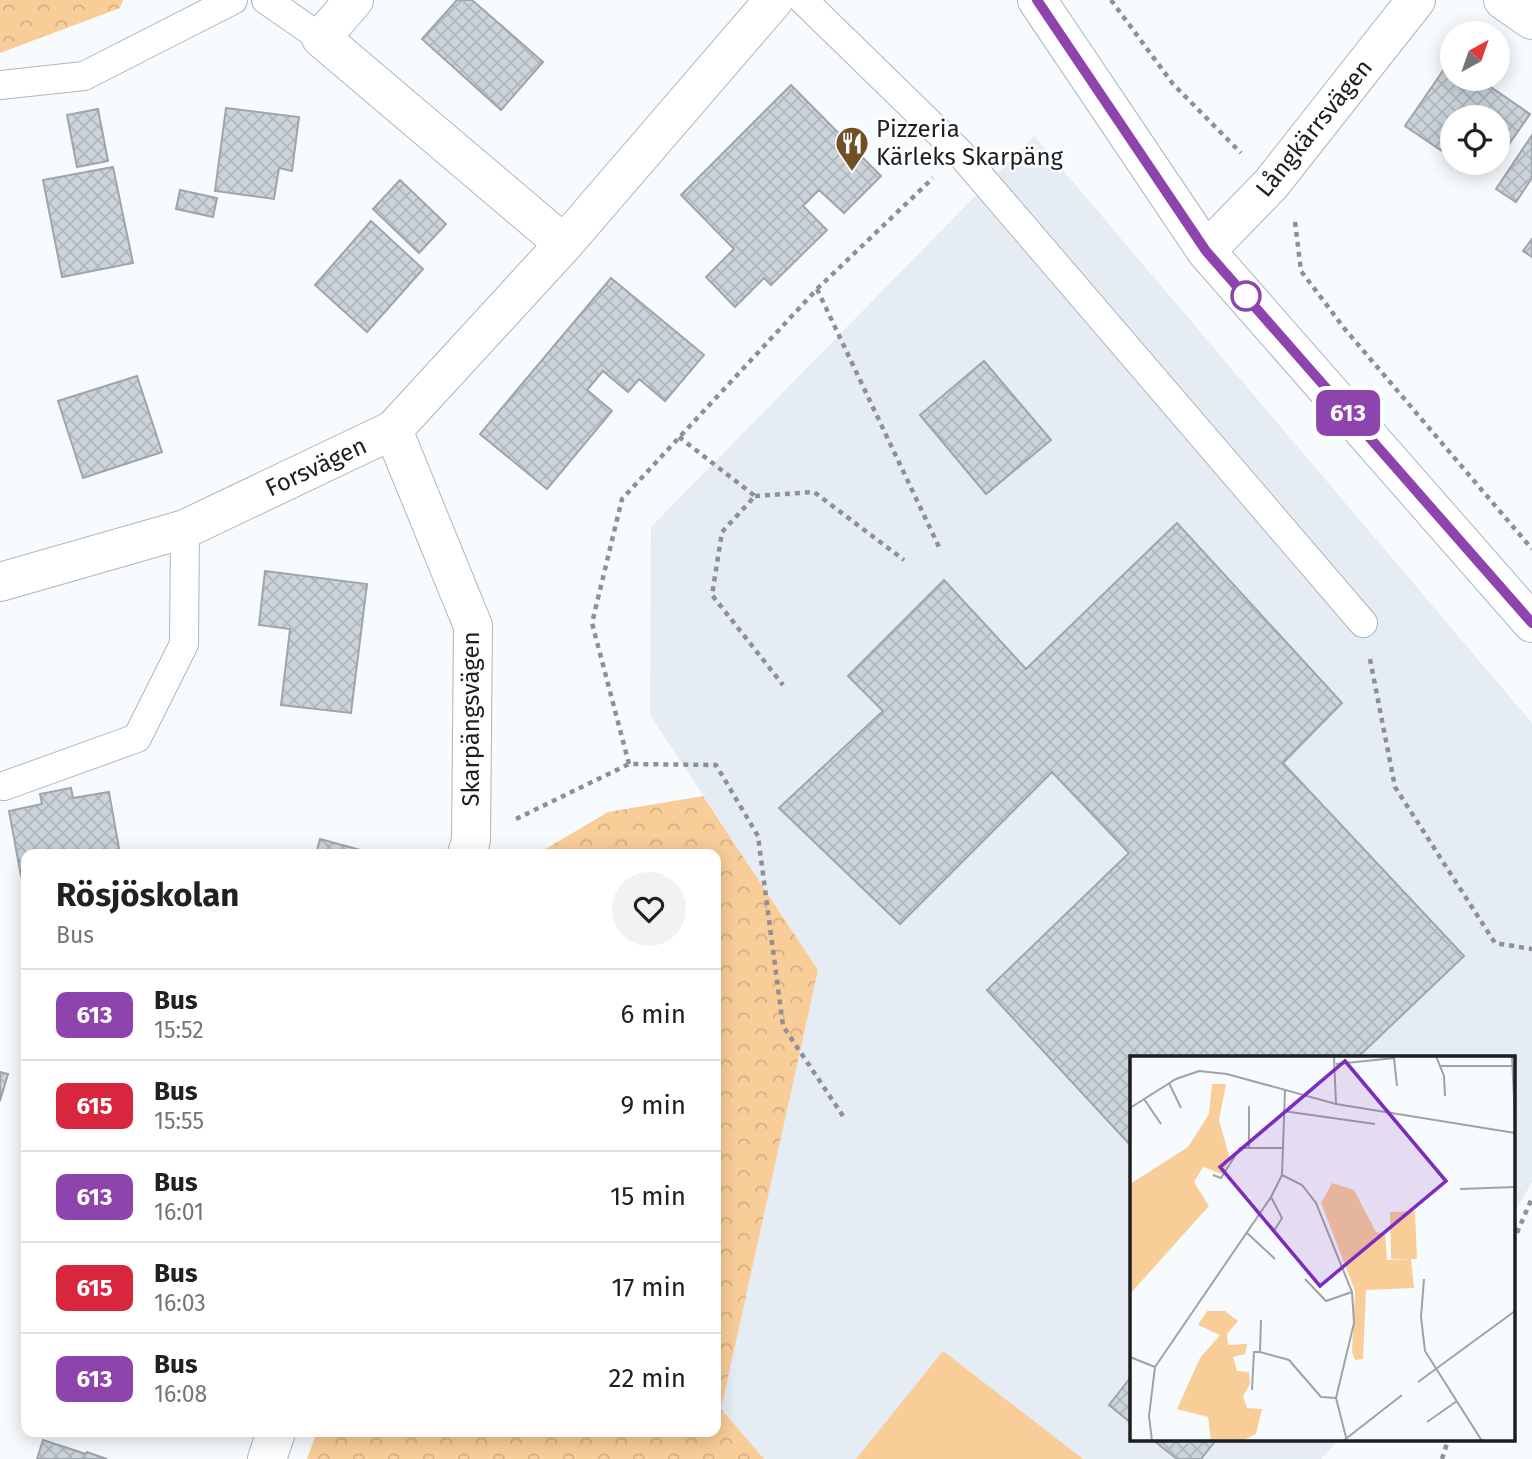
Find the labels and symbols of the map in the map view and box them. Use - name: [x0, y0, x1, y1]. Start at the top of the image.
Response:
- north arrow: [1440, 21, 1510, 91]
- street label: Långkärrsvägen: [1250, 54, 1378, 202]
- place label: Pizzeria Kärleks Skarpäng: [876, 115, 1063, 171]
- restaurant icon: Pizzeria Kärleks Skarpäng: [833, 124, 871, 173]
- unlabelled marker: [1231, 281, 1261, 311]
- line badge: 613: [1308, 390, 1388, 436]
- street label: Forsvägen: [261, 431, 371, 503]
- street label: Skarpängsvägen: [457, 631, 485, 807]
- inset map: [1130, 1056, 1514, 1442]

